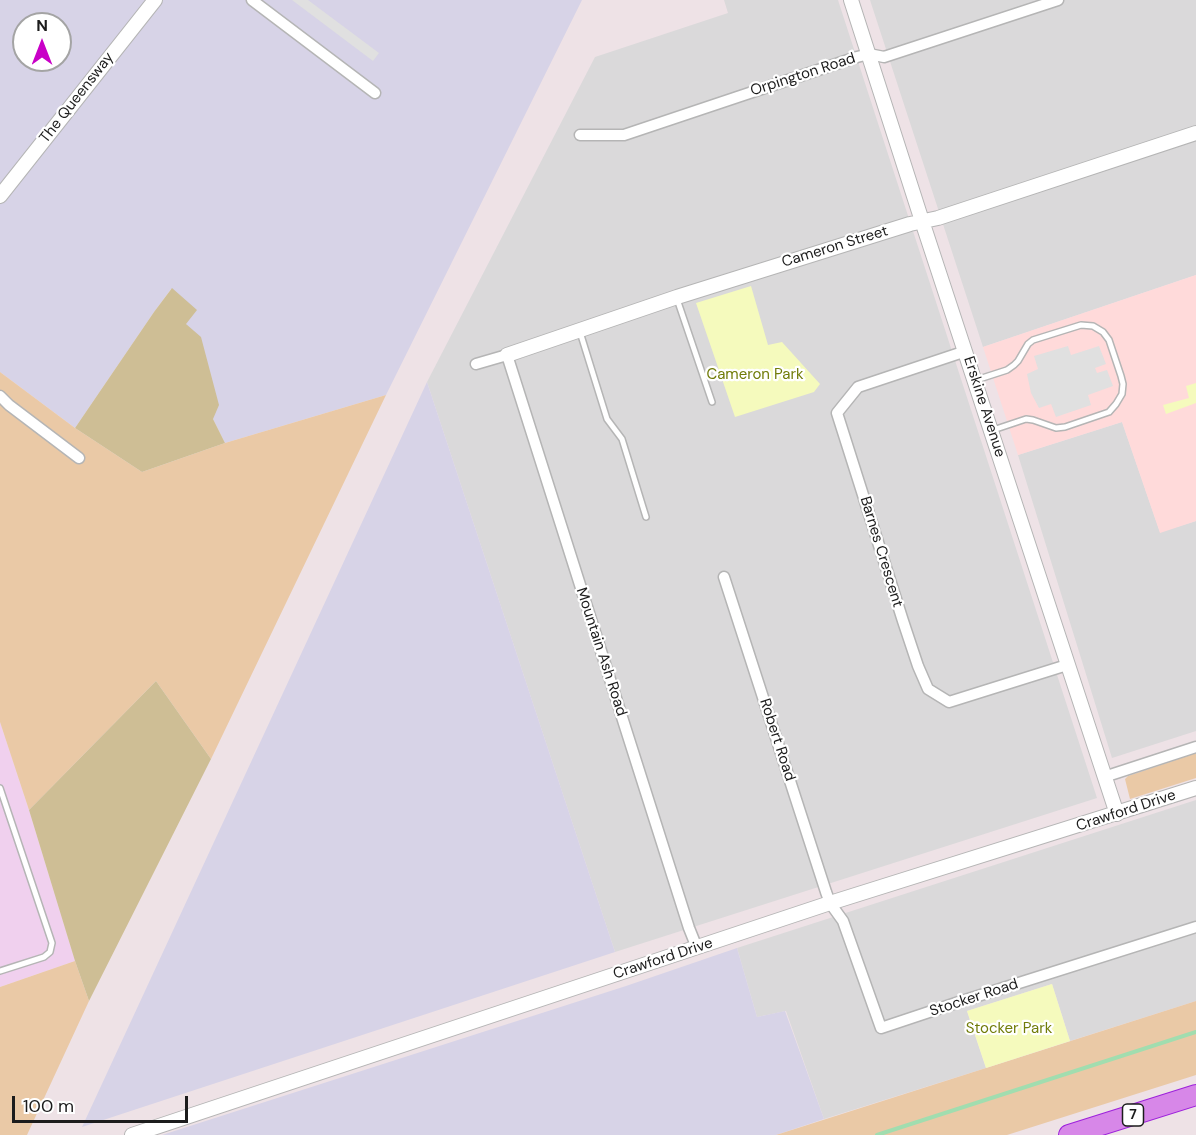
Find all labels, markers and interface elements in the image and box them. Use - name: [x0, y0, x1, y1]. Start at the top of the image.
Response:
- north arrow: [12, 12, 72, 72]
- text: N: [36, 15, 48, 36]
- street label: The Queensway: [36, 49, 118, 147]
- street label: Orpington Road: [748, 50, 858, 100]
- street label: Cameron Street: [780, 222, 890, 272]
- street label: Erskine Avenue: [959, 354, 1009, 460]
- park label: Cameron Park: [706, 366, 804, 384]
- street label: Barnes Crescent: [856, 494, 906, 610]
- street label: Mountain Ash Road: [572, 586, 630, 718]
- street label: Robert Road: [755, 697, 799, 783]
- street label: Crawford Drive: [1074, 786, 1178, 836]
- street label: Crawford Drive: [611, 934, 715, 984]
- street label: Stocker Road: [928, 975, 1020, 1021]
- park label: Stocker Park: [966, 1020, 1052, 1038]
- scale bar: [15, 1084, 190, 1122]
- text: 100 m: [23, 1094, 74, 1118]
- road number: 7: [1122, 1104, 1144, 1126]

